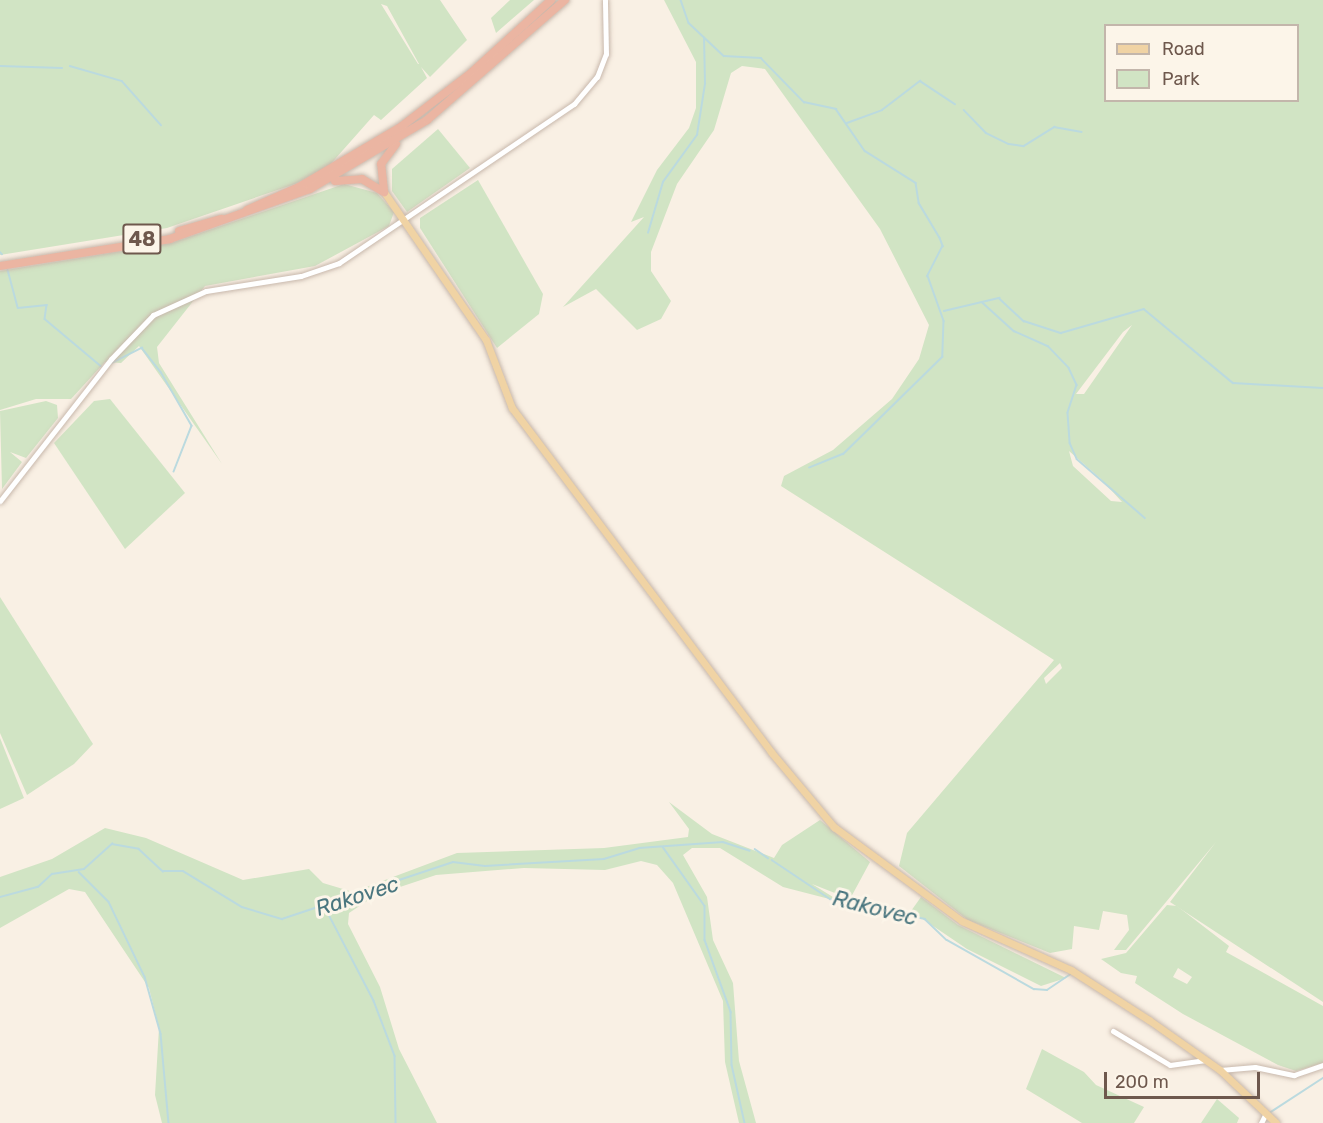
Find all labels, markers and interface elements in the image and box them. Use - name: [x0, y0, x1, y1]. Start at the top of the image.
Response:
- legend: [1104, 24, 1299, 102]
- text: Road: [1162, 38, 1205, 60]
- text: Park: [1162, 68, 1199, 90]
- road number: 48: [121, 222, 163, 256]
- water label: Rakovec: [312, 870, 402, 922]
- water label: Rakovec: [830, 885, 920, 931]
- scale bar: [1107, 1060, 1263, 1098]
- text: 200 m: [1115, 1071, 1169, 1093]

